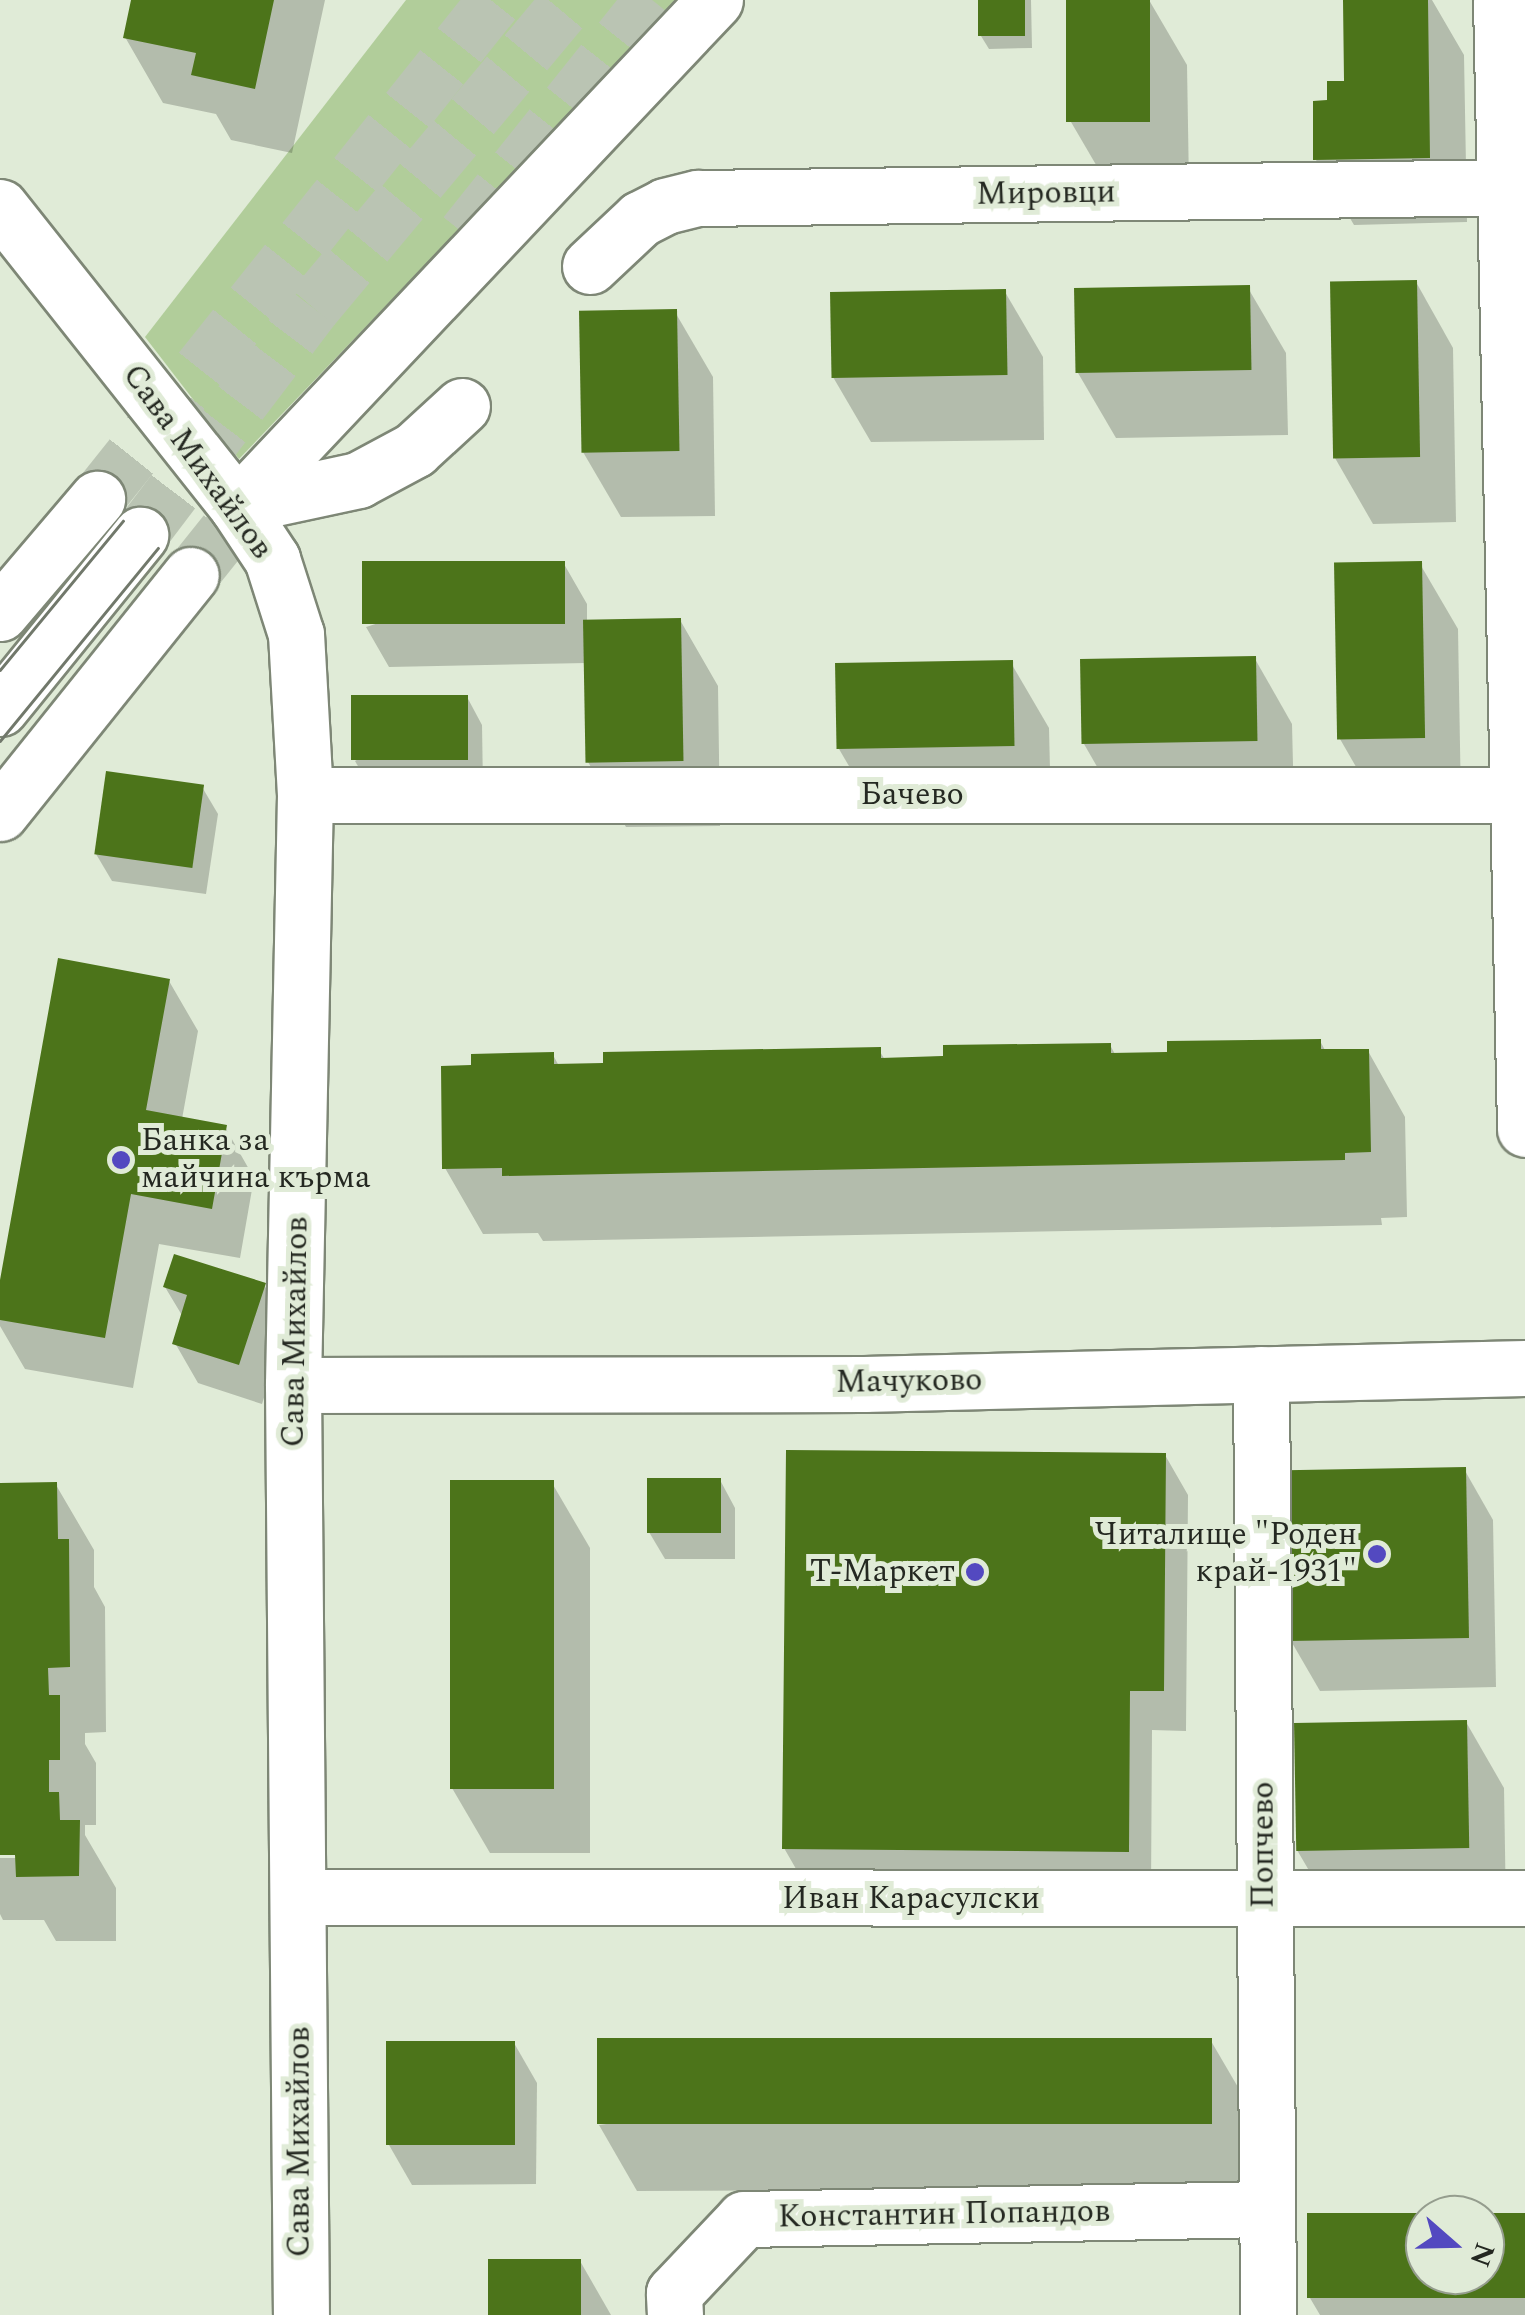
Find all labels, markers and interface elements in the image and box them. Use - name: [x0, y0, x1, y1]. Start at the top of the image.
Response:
- street label: Мировци: [976, 174, 1116, 214]
- street label: Сава Михайлов: [114, 357, 280, 567]
- street label: Бачево: [860, 776, 964, 814]
- place label: Банка за майчина кърма: [141, 1123, 371, 1198]
- marker: Банка за майчина кърма: [110, 1149, 132, 1171]
- street label: Сава Михайлов: [275, 1216, 317, 1448]
- street label: Мачуково: [835, 1362, 983, 1402]
- place label: Читалище "Роден край-1931": [1094, 1517, 1357, 1592]
- marker: Читалище "Роден край-1931": [1366, 1543, 1388, 1565]
- place label: Т-Маркет: [810, 1553, 955, 1591]
- marker: Т-Маркет: [964, 1561, 986, 1583]
- street label: Попчево: [1245, 1781, 1283, 1909]
- street label: Иван Карасулски: [782, 1880, 1040, 1918]
- street label: Сава Михайлов: [281, 2027, 319, 2257]
- street label: Константин Попандов: [778, 2193, 1110, 2237]
- north arrow: [1405, 2195, 1505, 2295]
- text: N: [1458, 2237, 1506, 2273]

